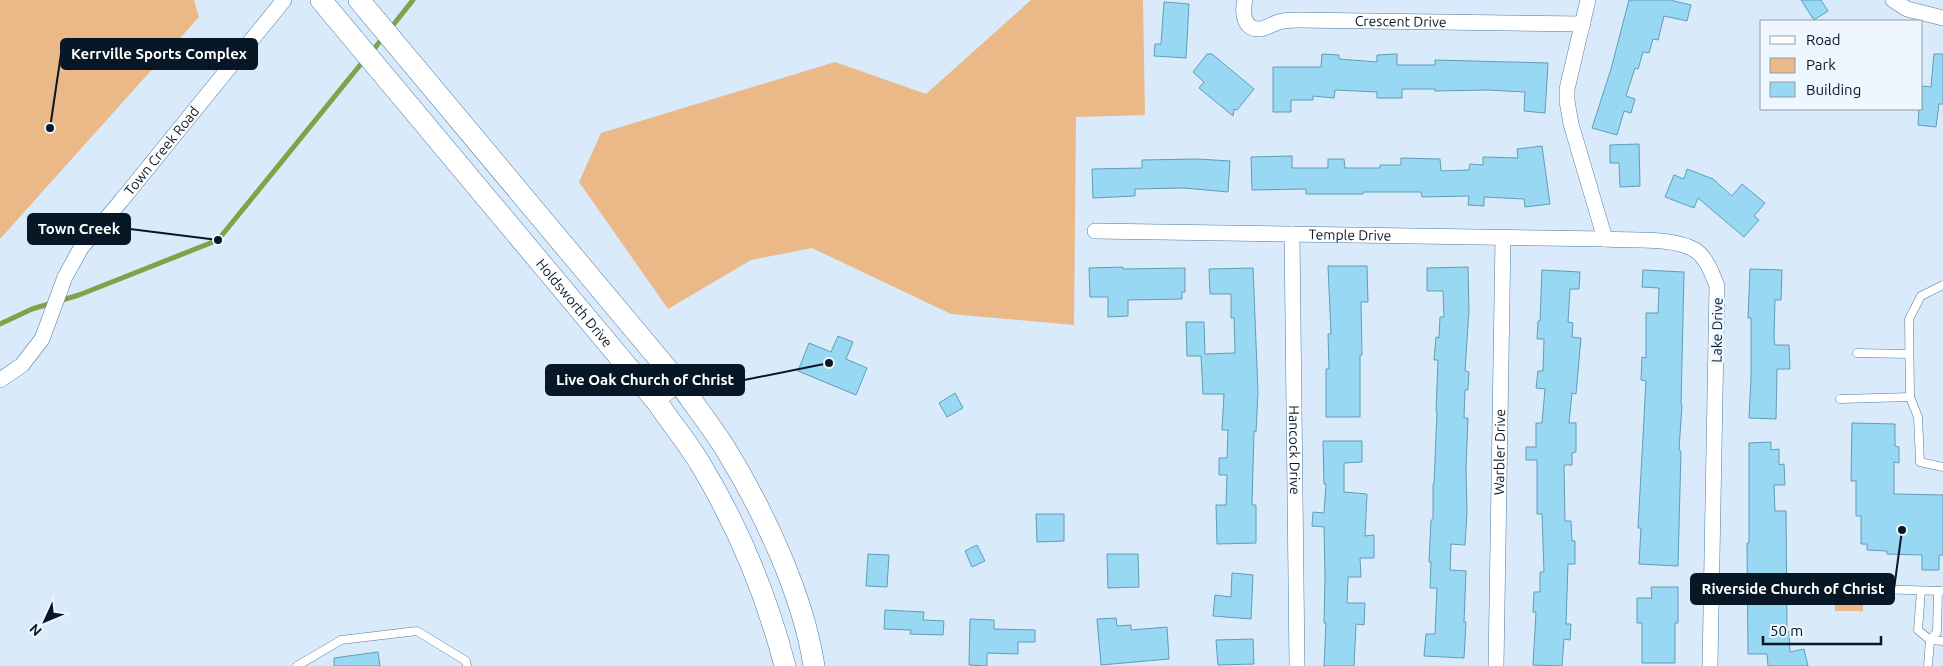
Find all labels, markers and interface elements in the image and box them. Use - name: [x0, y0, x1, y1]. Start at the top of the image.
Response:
- street label: Crescent Drive: [1355, 13, 1447, 30]
- legend: [1760, 20, 1923, 110]
- text: Road: [1806, 31, 1841, 48]
- callout: Kerrville Sports Complex: [61, 39, 257, 69]
- text: Kerrville Sports Complex: [71, 45, 247, 62]
- text: Park: [1806, 56, 1836, 73]
- text: Building: [1806, 81, 1861, 98]
- street label: Town Creek Road: [121, 103, 202, 198]
- callout: Town Creek: [28, 214, 130, 244]
- text: Town Creek: [38, 220, 121, 237]
- street label: Temple Drive: [1308, 226, 1392, 244]
- street label: Holdsworth Drive: [533, 256, 616, 350]
- street label: Lake Drive: [1708, 297, 1726, 363]
- callout: Live Oak Church of Christ: [546, 365, 744, 395]
- text: Live Oak Church of Christ: [556, 371, 735, 388]
- street label: Hancock Drive: [1286, 405, 1303, 495]
- street label: Warbler Drive: [1491, 409, 1508, 495]
- callout: Riverside Church of Christ: [1691, 574, 1894, 604]
- text: Riverside Church of Christ: [1702, 580, 1885, 597]
- north arrow: [20, 596, 70, 646]
- scale bar: [1763, 614, 1880, 646]
- text: N: [26, 621, 45, 639]
- text: 50 m: [1770, 622, 1803, 639]

